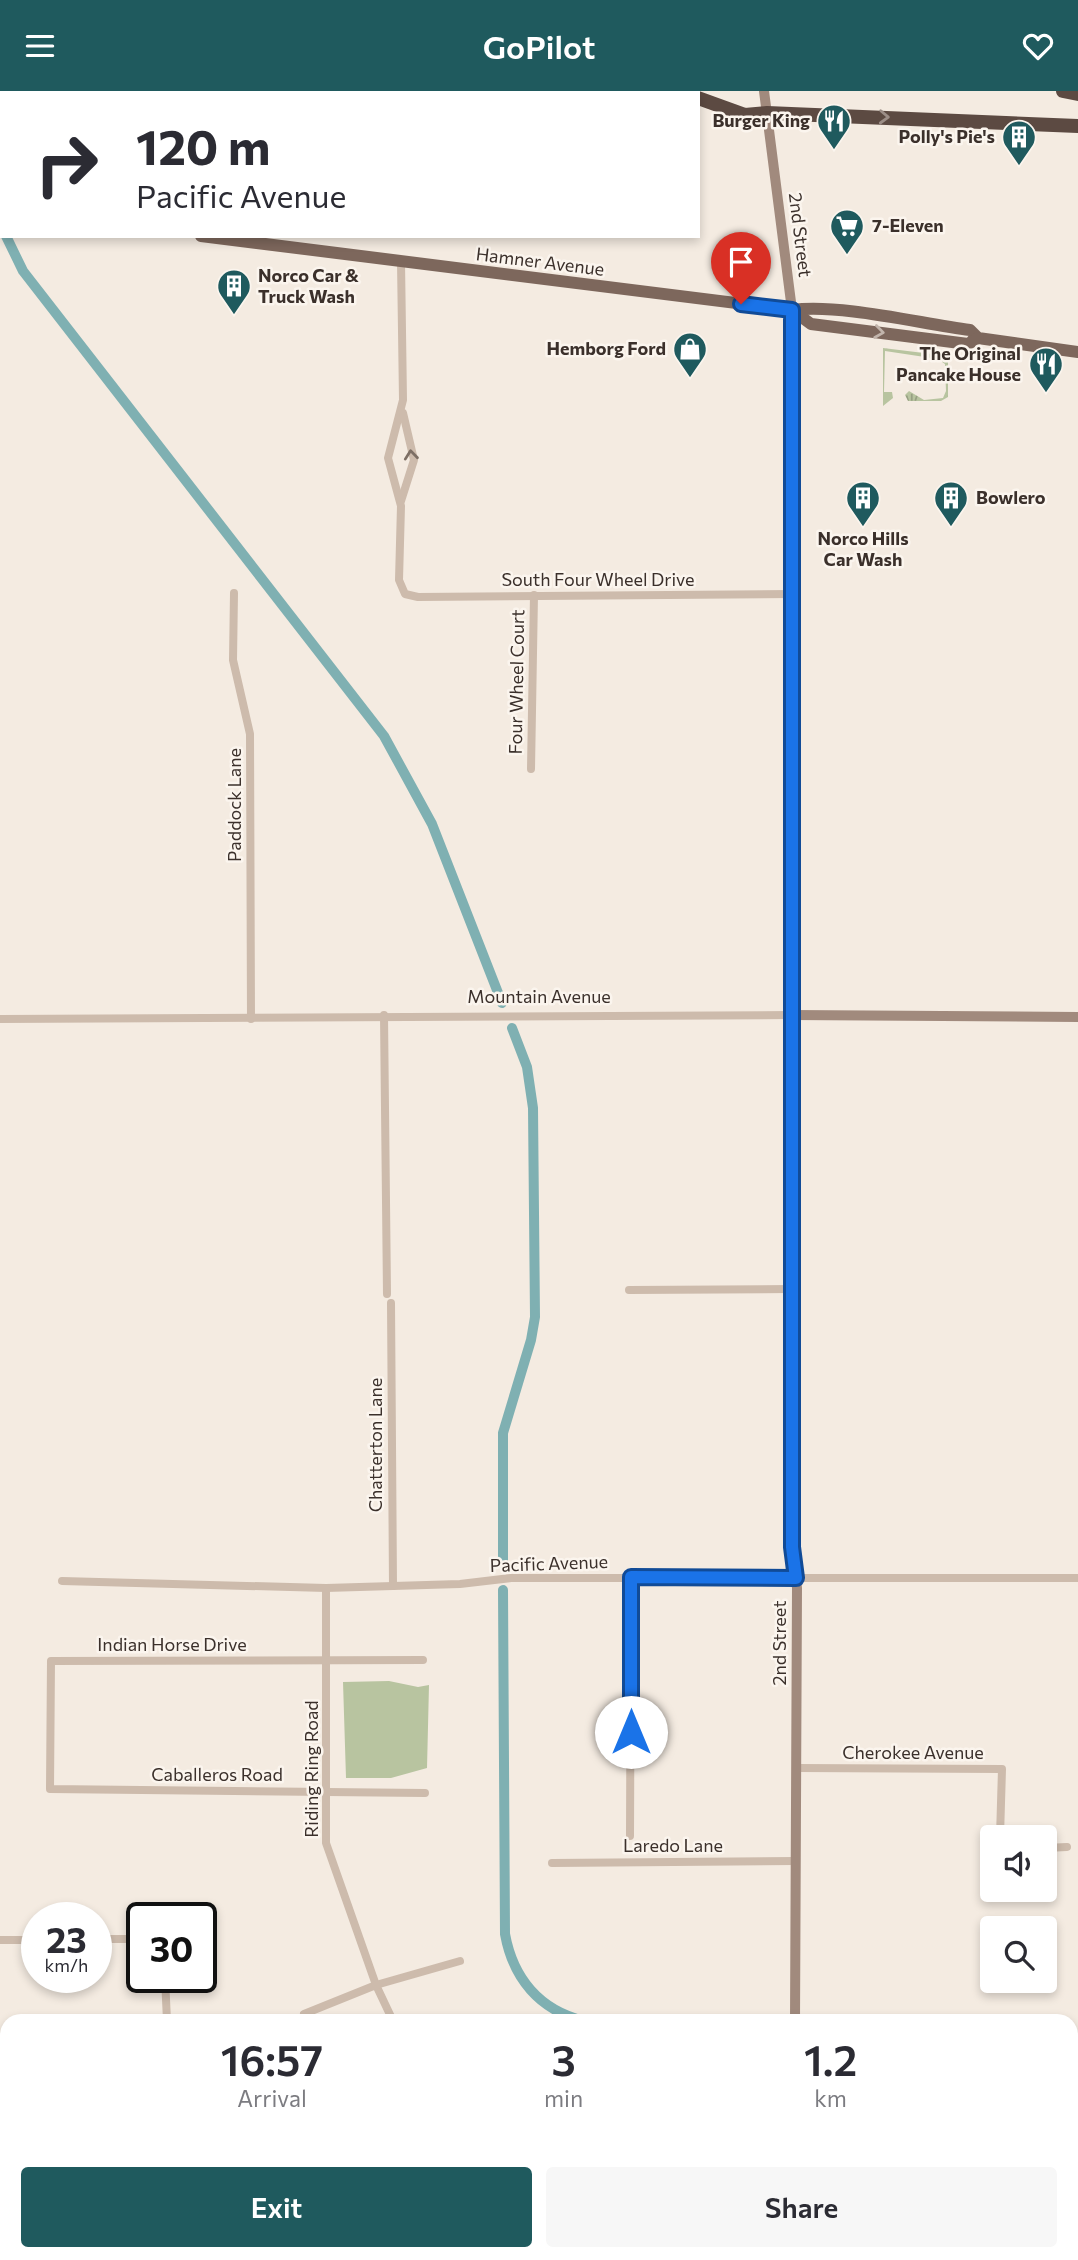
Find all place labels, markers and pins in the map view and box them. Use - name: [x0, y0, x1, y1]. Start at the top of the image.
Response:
- restaurant icon: Burger King: [815, 102, 853, 151]
- place label: Burger King: [712, 109, 810, 131]
- building icon: Polly's Pie's: [1000, 118, 1038, 167]
- place label: Polly's Pie's: [899, 125, 995, 147]
- supermarket icon: 7-Eleven: [828, 207, 866, 256]
- place label: 7-Eleven: [872, 214, 944, 236]
- pin: [711, 232, 771, 304]
- place label: Norco Car & Truck Wash: [258, 264, 359, 307]
- building icon: Norco Car & Truck Wash: [215, 267, 253, 316]
- shop icon: Hemborg Ford: [671, 330, 709, 379]
- place label: Hemborg Ford: [547, 337, 666, 359]
- place label: The Original Pancake House: [896, 342, 1021, 385]
- restaurant icon: The Original Pancake House: [1027, 345, 1065, 394]
- building icon: Norco Hills Car Wash: [844, 479, 882, 528]
- building icon: Bowlero: [932, 479, 970, 528]
- place label: Bowlero: [976, 486, 1046, 508]
- place label: Norco Hills Car Wash: [817, 527, 909, 570]

